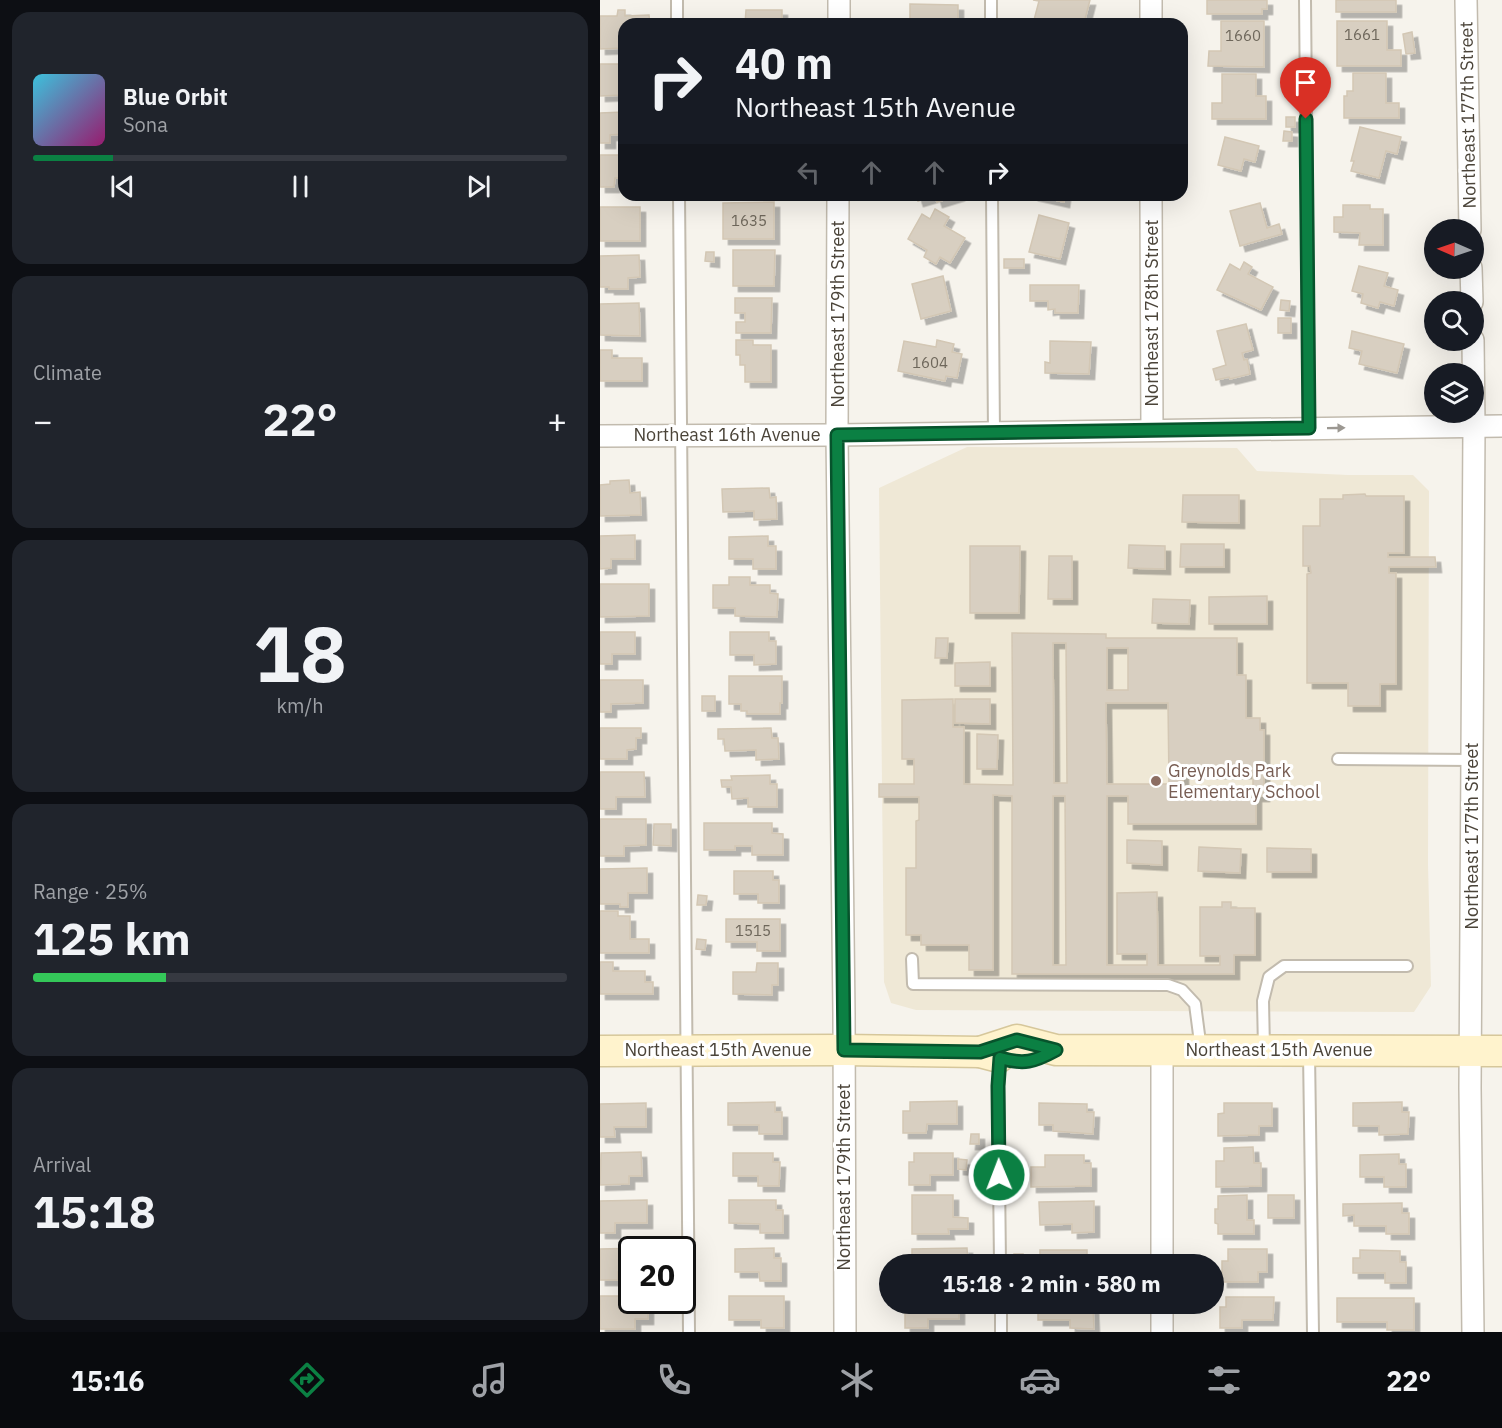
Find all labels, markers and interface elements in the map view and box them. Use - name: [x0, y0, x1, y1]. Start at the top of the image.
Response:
- street label: Northeast 177th Street: [1454, 21, 1481, 209]
- house number: 1661: [1344, 25, 1380, 44]
- house number: 1660: [1225, 26, 1261, 45]
- text: 40 m: [735, 36, 833, 91]
- icon: right: [636, 42, 714, 120]
- pin: [1280, 57, 1331, 119]
- icon: arrive: [1289, 66, 1322, 99]
- text: Blue Orbit: [123, 82, 228, 111]
- text: Northeast 15th Avenue: [735, 89, 1016, 124]
- text: Sona: [123, 111, 168, 138]
- icon: left: [792, 156, 825, 189]
- icon: ahead: [855, 156, 888, 189]
- icon: ahead: [918, 156, 951, 189]
- icon: right: [981, 156, 1014, 189]
- icon: previous: [106, 170, 139, 203]
- icon: pause: [284, 170, 317, 203]
- icon: next: [462, 170, 495, 203]
- house number: 1635: [731, 211, 767, 230]
- street label: Northeast 178th Street: [1140, 219, 1163, 407]
- north arrow: [1424, 219, 1484, 279]
- map controls: [1424, 219, 1484, 423]
- street label: Northeast 179th Street: [826, 220, 849, 408]
- button: search: [1424, 291, 1484, 351]
- house number: 1604: [912, 353, 948, 372]
- text: Climate: [33, 359, 102, 386]
- button: layers: [1424, 363, 1484, 423]
- text: 22°: [262, 390, 338, 448]
- text: −: [33, 399, 53, 442]
- text: +: [547, 399, 567, 442]
- street label: Northeast 16th Avenue: [633, 423, 821, 446]
- one-way arrow: [1327, 423, 1346, 432]
- text: 18: [253, 602, 347, 703]
- text: km/h: [276, 692, 324, 719]
- street label: Northeast 177th Street: [1460, 742, 1483, 930]
- place label: Greynolds Park Elementary School: [1168, 759, 1320, 803]
- marker: Greynolds Park Elementary School: [1149, 774, 1163, 788]
- text: Range · 25%: [33, 878, 148, 905]
- text: 125 km: [33, 909, 191, 967]
- house number: 1515: [735, 921, 771, 940]
- street label: Northeast 15th Avenue: [624, 1038, 812, 1061]
- street label: Northeast 15th Avenue: [1185, 1038, 1373, 1061]
- street label: Northeast 179th Street: [832, 1083, 855, 1271]
- position arrow: [967, 1143, 1031, 1207]
- text: Arrival: [33, 1151, 91, 1178]
- text: 15:18: [33, 1182, 156, 1240]
- speed limit sign: 20: [618, 1236, 696, 1314]
- text: 15:18 · 2 min · 580 m: [942, 1269, 1161, 1298]
- icon: directions: [286, 1359, 328, 1401]
- icon: music: [469, 1359, 511, 1401]
- icon: phone: [653, 1359, 695, 1401]
- icon: climate: [836, 1359, 878, 1401]
- icon: car: [1019, 1359, 1061, 1401]
- icon: filters: [1203, 1359, 1245, 1401]
- text: 15:16: [71, 1363, 144, 1398]
- text: 22°: [1386, 1363, 1431, 1398]

